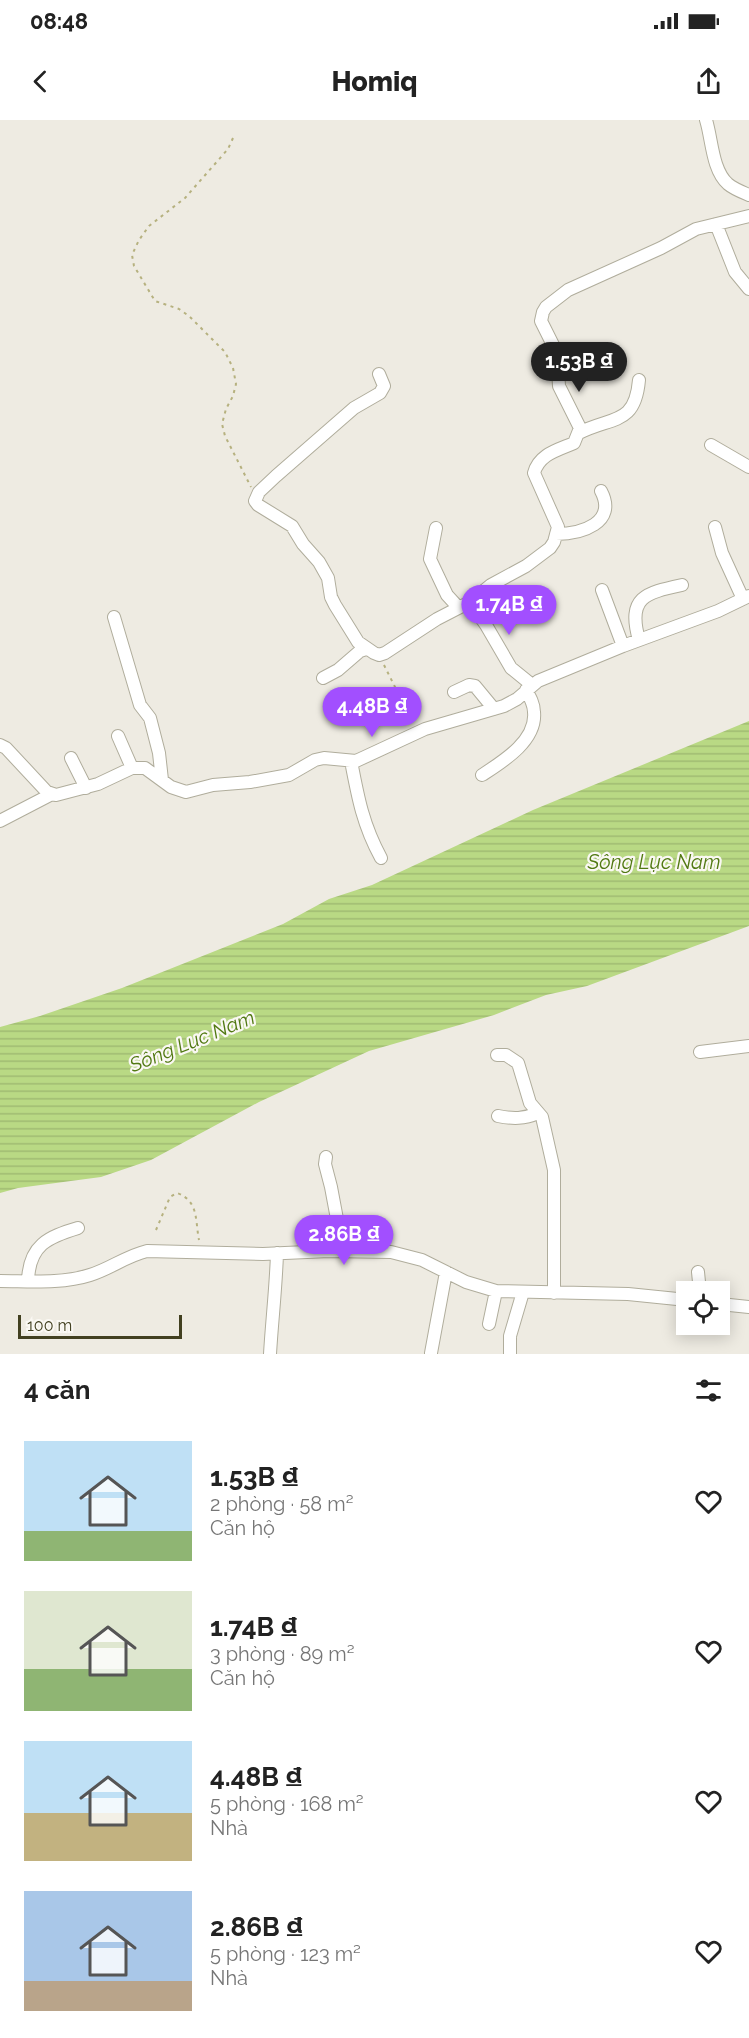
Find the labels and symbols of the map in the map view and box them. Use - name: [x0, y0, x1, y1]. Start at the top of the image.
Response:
- pin: 1.53B ₫: [524, 342, 634, 393]
- pin: 1.74B ₫: [454, 585, 564, 636]
- pin: 4.48B ₫: [317, 687, 427, 738]
- water label: Sông Lục Nam: [586, 850, 721, 874]
- water label: Sông Lục Nam: [125, 1005, 258, 1077]
- pin: 2.86B ₫: [289, 1215, 399, 1266]
- scale bar: [18, 1312, 182, 1340]

